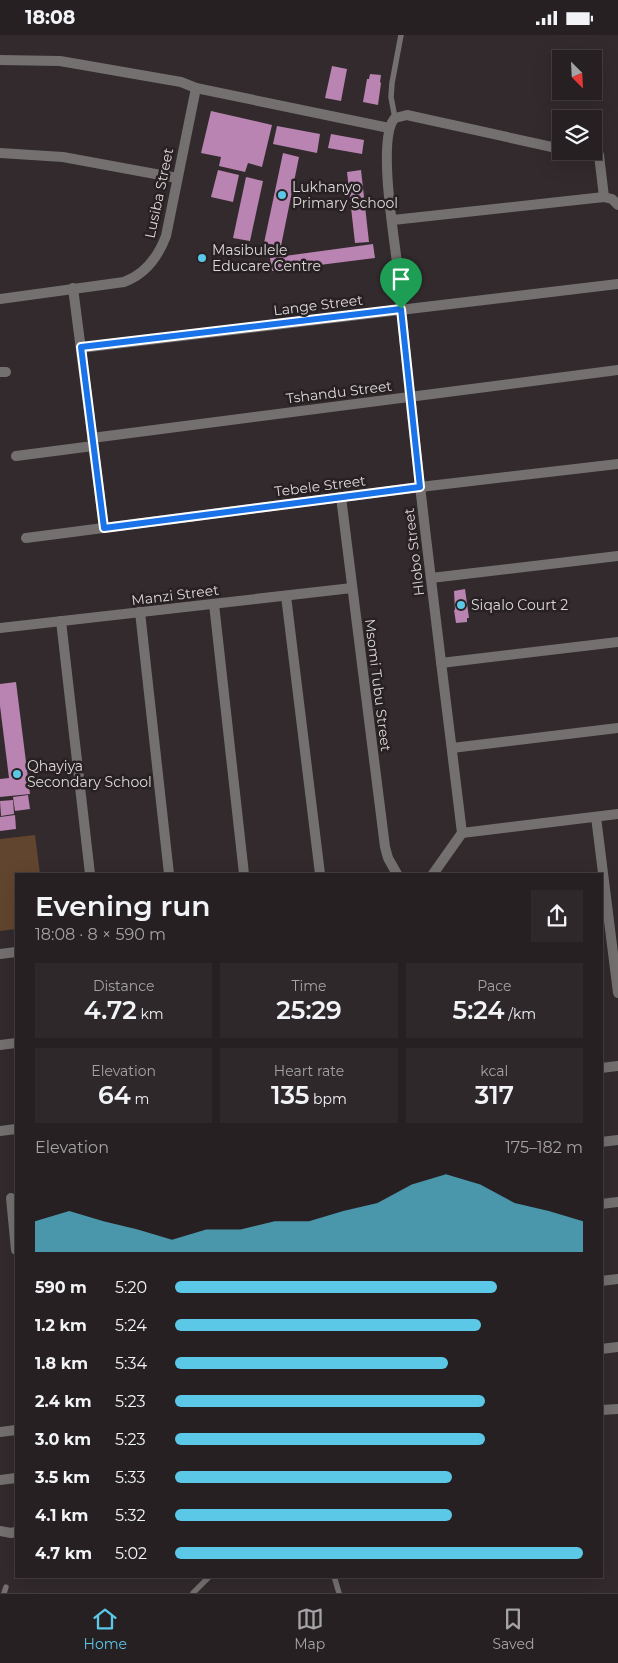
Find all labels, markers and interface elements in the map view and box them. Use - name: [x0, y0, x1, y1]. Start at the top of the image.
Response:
- text: 18:08: [25, 6, 75, 29]
- north arrow: [552, 50, 602, 100]
- map controls: [552, 50, 602, 160]
- button: layers: [552, 110, 602, 160]
- street label: Lusiba Street: [141, 146, 177, 240]
- place label: Lukhanyo Primary School: [292, 178, 398, 212]
- marker: Lukhanyo Primary School: [276, 189, 288, 201]
- place label: Masibulele Educare Centre: [212, 241, 321, 275]
- marker: Masibulele Educare Centre: [196, 252, 208, 264]
- pin: [380, 258, 422, 309]
- icon: arrive: [387, 265, 415, 293]
- street label: Lange Street: [272, 291, 364, 319]
- street label: Tshandu Street: [285, 377, 393, 407]
- street label: Tebele Street: [273, 471, 367, 501]
- street label: Hlobo Street: [400, 507, 428, 597]
- street label: Manzi Street: [130, 581, 220, 609]
- place label: Siqalo Court 2: [471, 596, 568, 614]
- marker: Siqalo Court 2: [455, 599, 467, 611]
- street label: Msomi Tubu Street: [361, 618, 395, 753]
- place label: Qhayiya Secondary School: [27, 757, 152, 791]
- marker: Qhayiya Secondary School: [11, 768, 23, 780]
- text: Evening run: [35, 889, 210, 923]
- button: share: [531, 890, 583, 942]
- text: 18:08 · 8 × 590 m: [35, 925, 166, 944]
- text: Distance: [93, 977, 154, 995]
- text: Time: [291, 977, 327, 995]
- text: Pace: [477, 977, 511, 995]
- text: 4.72: [84, 995, 137, 1025]
- text: 25:29: [276, 995, 342, 1025]
- text: 5:24: [453, 995, 504, 1025]
- text: km: [137, 1005, 164, 1023]
- text: /km: [504, 1005, 536, 1023]
- text: Elevation: [91, 1062, 156, 1080]
- text: Heart rate: [274, 1062, 344, 1080]
- text: kcal: [480, 1062, 508, 1080]
- text: 64: [98, 1080, 131, 1110]
- text: 135: [271, 1080, 309, 1110]
- text: 317: [475, 1080, 514, 1110]
- text: m: [131, 1090, 149, 1108]
- text: bpm: [309, 1090, 347, 1108]
- text: Elevation: [35, 1138, 109, 1157]
- text: 175–182 m: [505, 1138, 583, 1157]
- text: 590 m: [35, 1278, 87, 1297]
- text: 5:20: [115, 1278, 147, 1297]
- text: 1.2 km: [35, 1316, 87, 1335]
- text: 5:24: [115, 1316, 147, 1335]
- text: 1.8 km: [35, 1354, 88, 1373]
- text: 5:34: [115, 1354, 147, 1373]
- text: 2.4 km: [35, 1392, 92, 1411]
- text: 5:23: [115, 1392, 146, 1411]
- text: 3.0 km: [35, 1430, 91, 1449]
- text: 5:23: [115, 1430, 146, 1449]
- text: 3.5 km: [35, 1468, 90, 1487]
- text: 5:33: [115, 1468, 145, 1487]
- text: 4.1 km: [35, 1506, 88, 1525]
- text: 5:32: [115, 1506, 145, 1525]
- text: 4.7 km: [35, 1544, 92, 1563]
- text: 5:02: [115, 1544, 147, 1563]
- tab: Home: [84, 1605, 127, 1653]
- tab: Map: [294, 1605, 325, 1653]
- tab: Saved: [492, 1605, 534, 1653]

